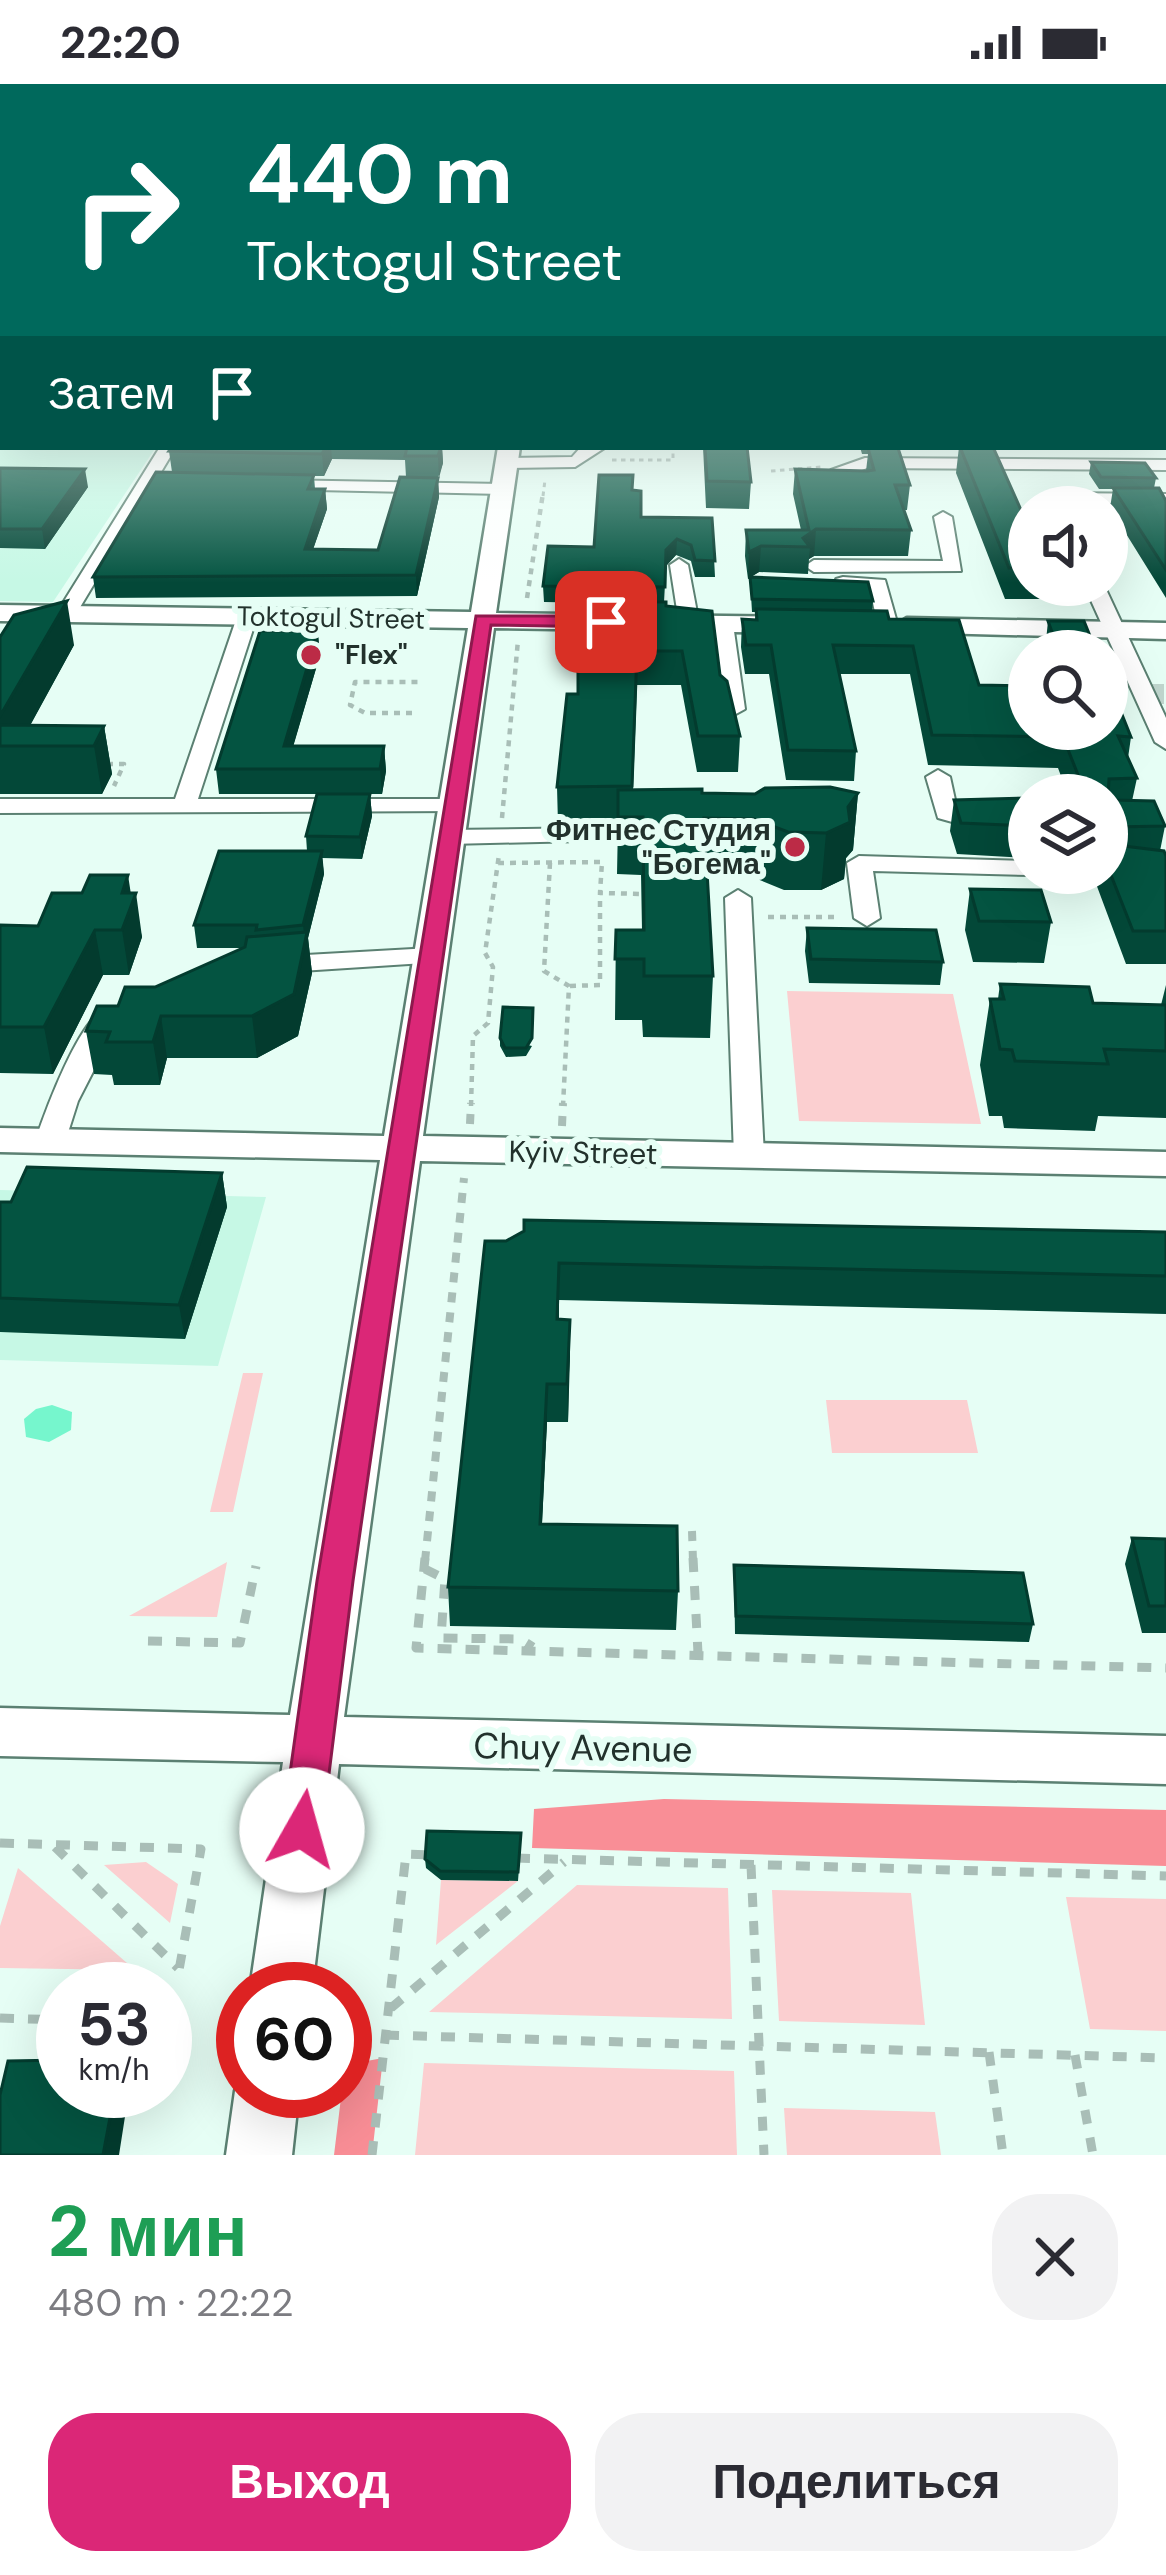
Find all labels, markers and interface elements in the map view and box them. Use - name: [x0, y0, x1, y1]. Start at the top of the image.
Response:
- text: 22:20: [60, 13, 181, 72]
- text: 440 m: [246, 120, 513, 229]
- icon: right: [48, 132, 204, 288]
- text: Toktogul Street: [246, 226, 623, 297]
- icon: arrive: [199, 360, 265, 426]
- text: Затем: [48, 364, 175, 423]
- map controls: [1008, 486, 1128, 894]
- button: sound: [1008, 486, 1128, 606]
- pin: [555, 571, 657, 673]
- icon: arrive: [573, 589, 639, 655]
- street label: Toktogul Street: [237, 598, 425, 637]
- button: search: [1008, 630, 1128, 750]
- place label: "Flex": [335, 637, 408, 672]
- marker: "Flex": [298, 642, 324, 668]
- button: layers: [1008, 774, 1128, 894]
- place label: Фитнес Студия "Богема": [546, 810, 771, 883]
- marker: Фитнес Студия "Богема": [782, 834, 808, 860]
- street label: Kyiv Street: [508, 1132, 658, 1173]
- street label: Chuy Avenue: [473, 1722, 693, 1773]
- position arrow: [239, 1767, 365, 1893]
- speed limit sign: 60: [216, 1962, 372, 2118]
- text: 53: [77, 1985, 151, 2064]
- text: km/h: [79, 2050, 149, 2089]
- text: 2 мин: [48, 2185, 247, 2278]
- button: close: [992, 2194, 1118, 2320]
- text: 480 m · 22:22: [48, 2277, 293, 2328]
- button: Выход: [48, 2413, 571, 2551]
- button: Поделиться: [595, 2413, 1118, 2551]

